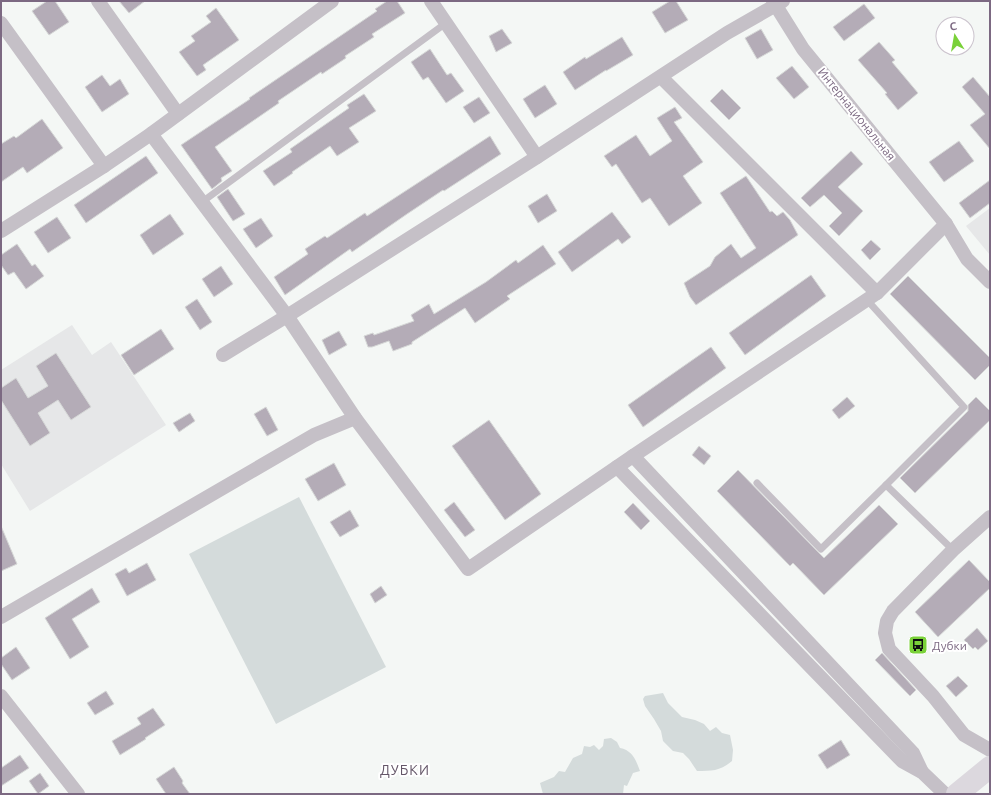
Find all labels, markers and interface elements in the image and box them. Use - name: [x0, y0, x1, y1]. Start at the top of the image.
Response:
- north arrow: [935, 16, 975, 56]
- text: С: [948, 20, 958, 33]
- street label: Интернациональная: [816, 65, 898, 163]
- bus stop icon: Дубки: [907, 634, 929, 656]
- place label: Дубки: [932, 639, 967, 652]
- district label: ДУБКИ: [380, 762, 430, 778]

